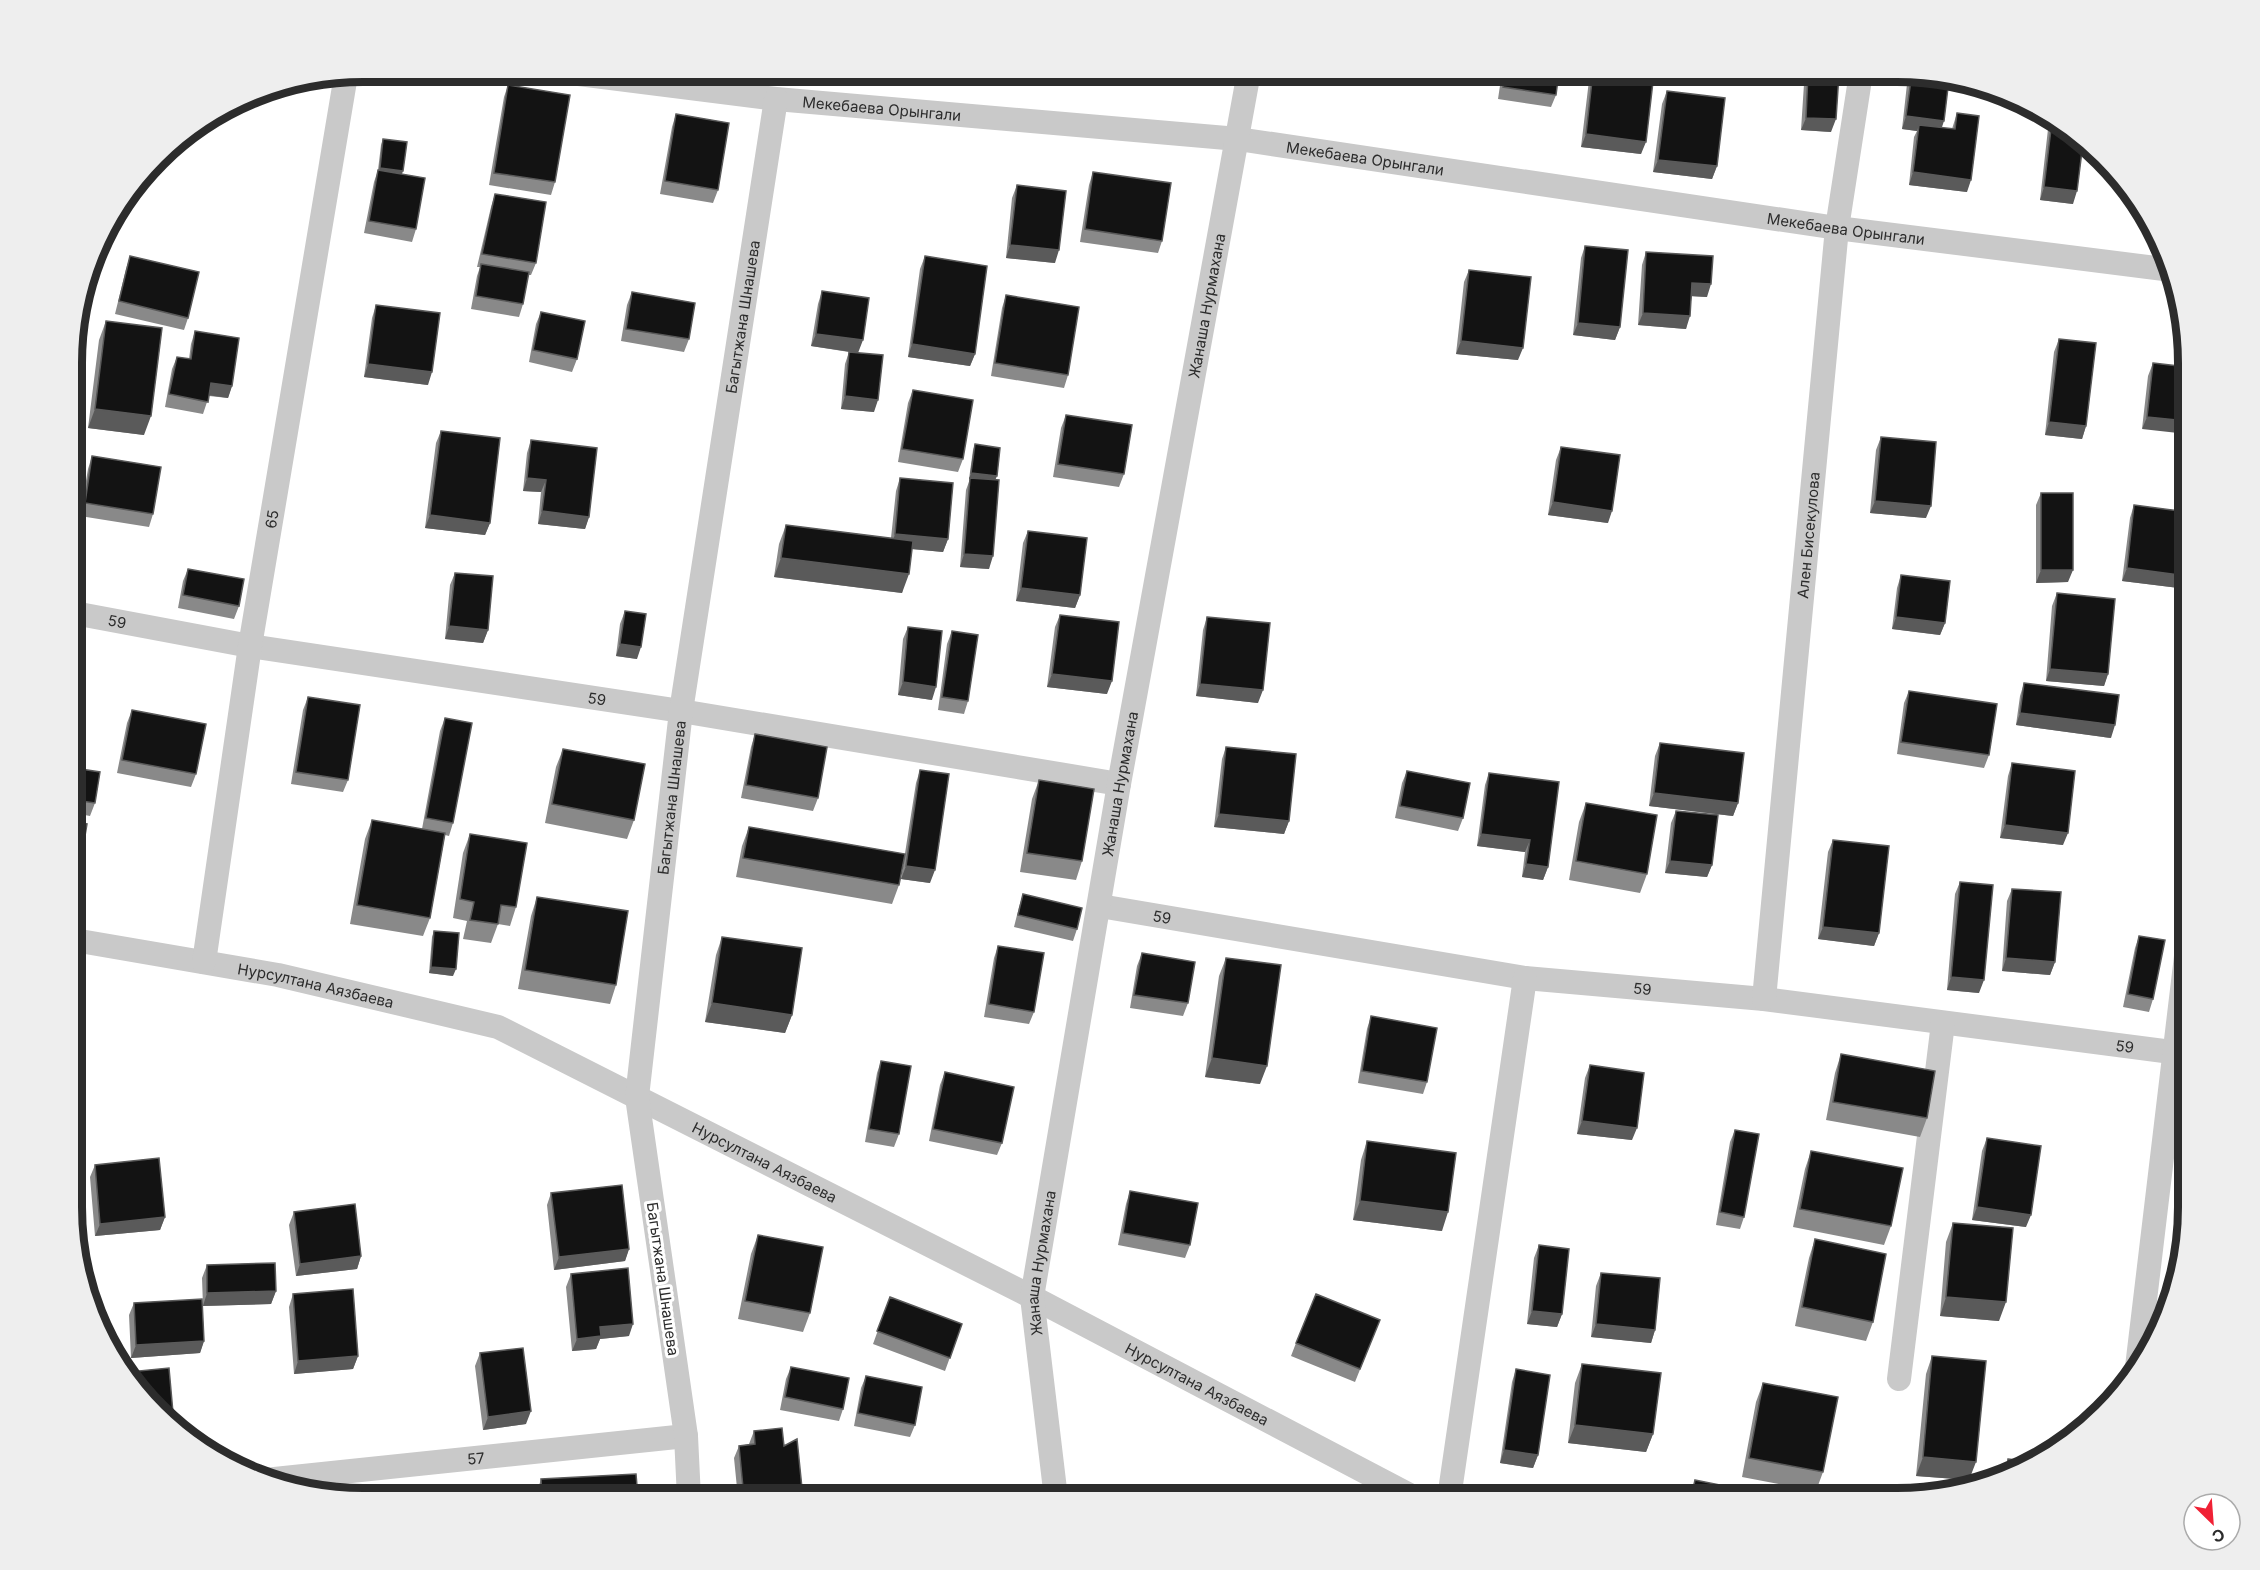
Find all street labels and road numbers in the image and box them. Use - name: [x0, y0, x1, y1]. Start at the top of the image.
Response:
- street label: Мекебаева Орынгали: [802, 92, 962, 124]
- street label: Мекебаева Орынгали: [1285, 137, 1445, 179]
- street label: Мекебаева Орынгали: [1766, 208, 1926, 248]
- street label: Жанаша Нурмахана: [1184, 232, 1229, 380]
- street label: Багытжана Шнашева: [721, 239, 763, 395]
- street label: Ален Бисекулова: [1792, 471, 1823, 599]
- street label: 65: [260, 508, 282, 530]
- street label: 59: [106, 610, 128, 632]
- street label: 59: [586, 688, 608, 709]
- street label: Жанаша Нурмахана: [1097, 710, 1142, 858]
- street label: Багытжана Шнашева: [653, 719, 689, 876]
- street label: 59: [1151, 906, 1173, 927]
- street label: Нурсултана Аязбаева: [236, 959, 396, 1012]
- street label: 59: [1632, 978, 1653, 999]
- street label: 59: [2115, 1035, 2135, 1057]
- street label: Нурсултана Аязбаева: [689, 1117, 840, 1206]
- street label: Жанаша Нурмахана: [1023, 1189, 1059, 1337]
- street label: Багытжана Шнашева: [643, 1201, 683, 1357]
- street label: Нурсултана Аязбаева: [1122, 1338, 1272, 1429]
- street label: 57: [466, 1448, 486, 1468]

